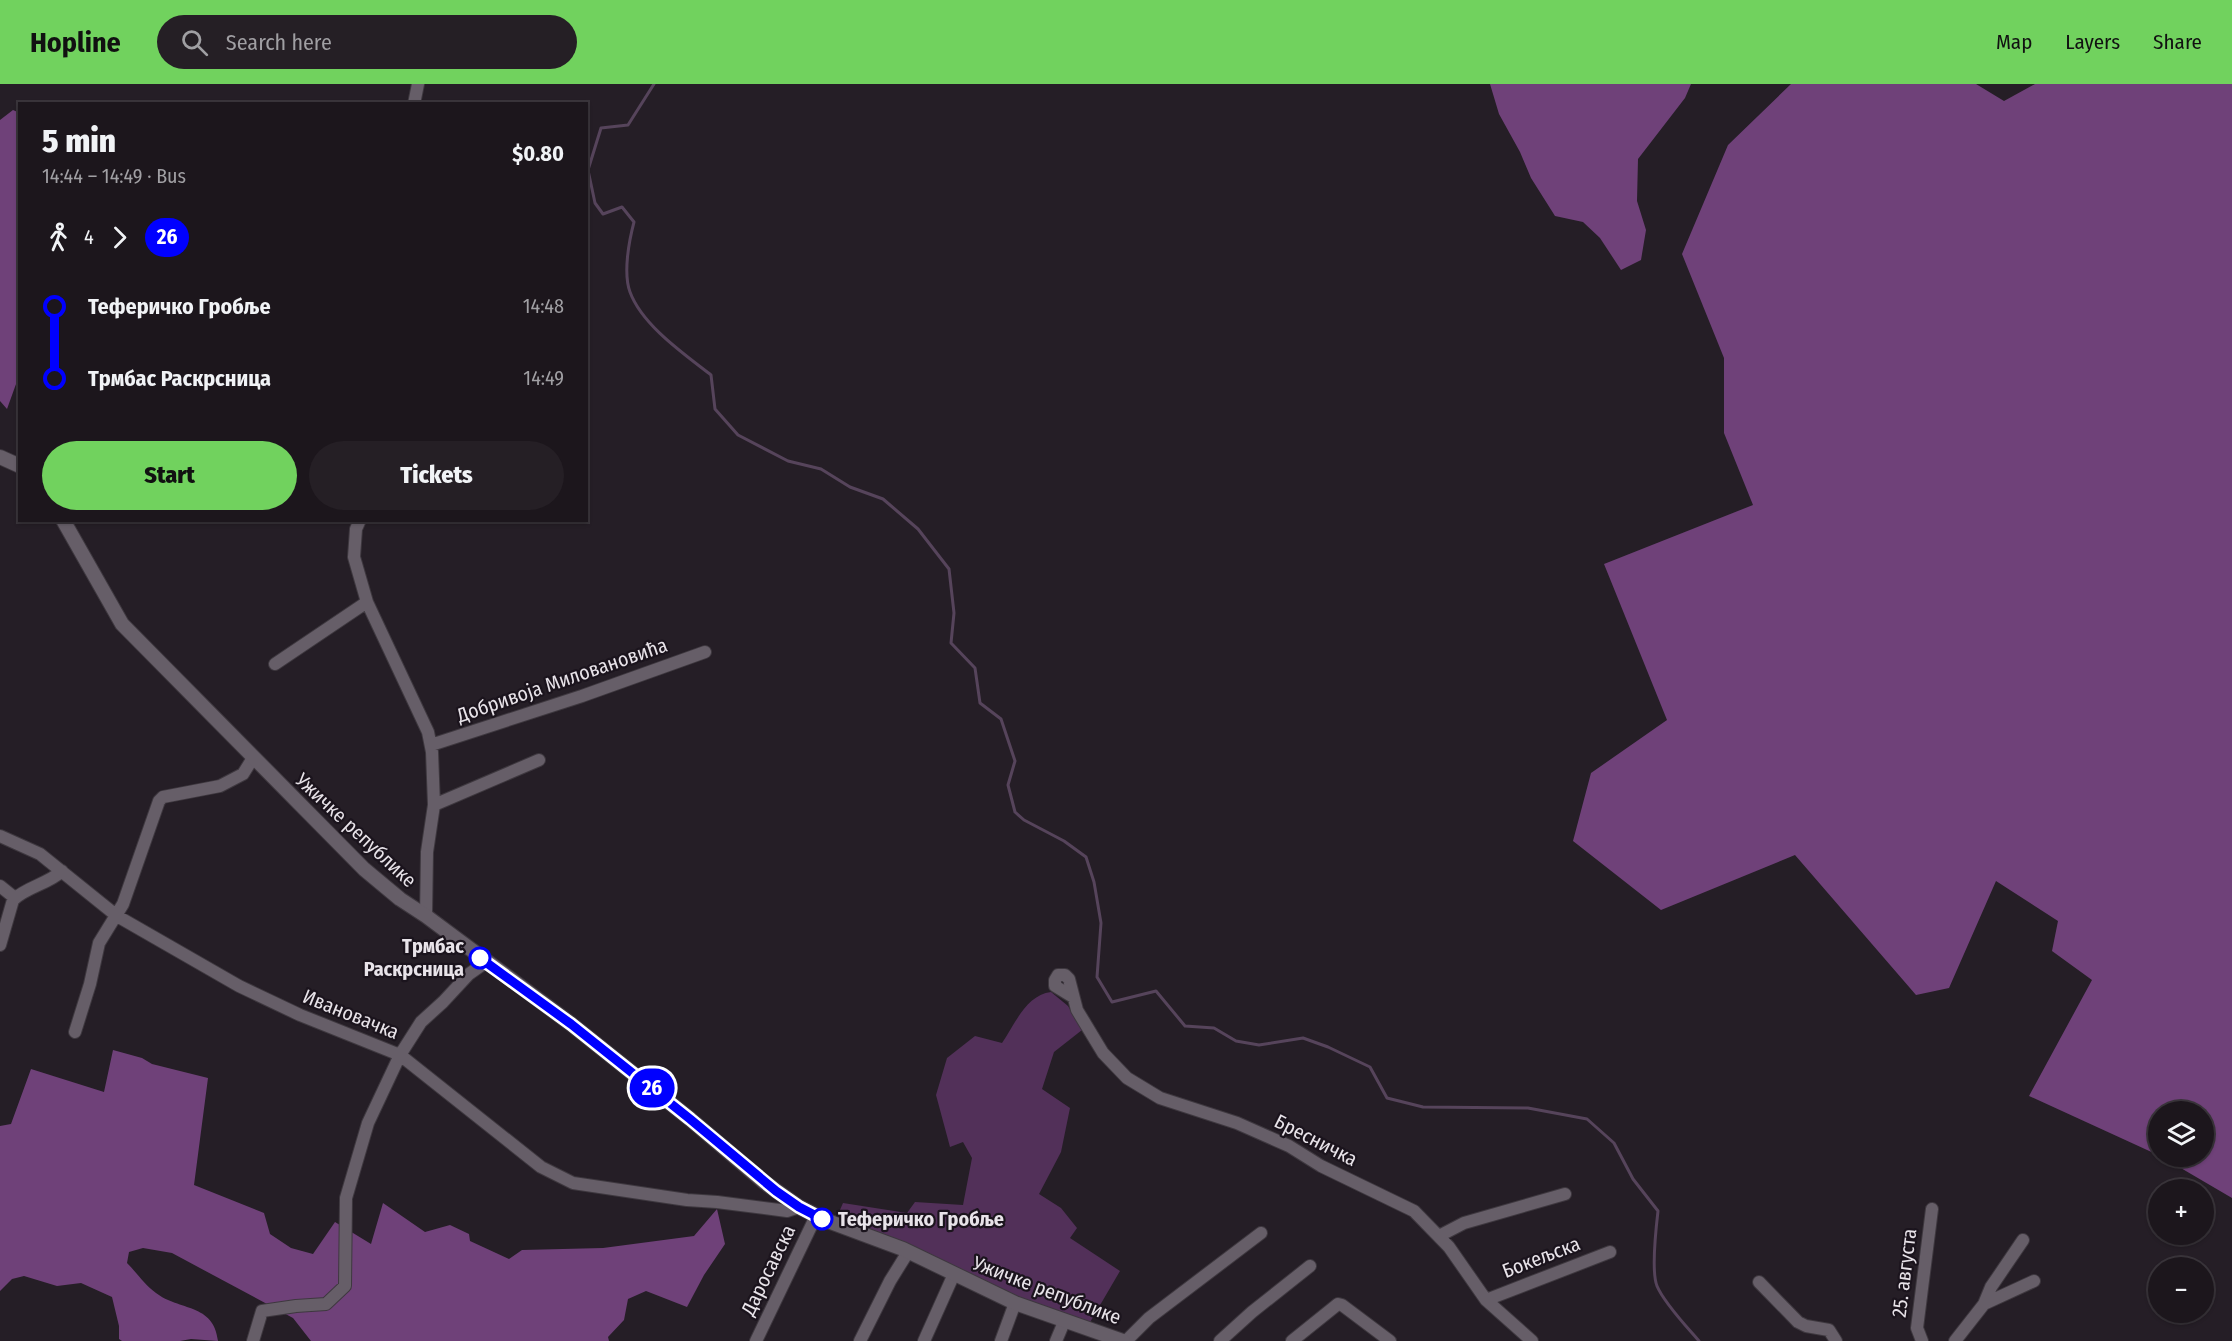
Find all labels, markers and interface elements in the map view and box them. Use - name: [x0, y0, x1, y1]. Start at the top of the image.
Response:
- search box: [157, 15, 577, 69]
- text: Hopline: [30, 26, 121, 59]
- icon: search: [178, 26, 211, 59]
- text: Search here: [226, 29, 332, 56]
- text: Map: [1996, 29, 2032, 55]
- text: Layers: [2065, 29, 2120, 55]
- text: Share: [2153, 29, 2202, 55]
- text: 5 min: [42, 121, 116, 161]
- text: $0.80: [512, 140, 564, 167]
- text: 14:44 – 14:49 · Bus: [42, 164, 186, 188]
- icon: walk: [42, 221, 75, 254]
- icon: forward: [103, 221, 136, 254]
- text: 26: [157, 224, 177, 250]
- text: 4: [84, 225, 94, 249]
- text: Теферичко Гробље: [88, 293, 271, 320]
- text: 14:48: [523, 294, 564, 318]
- text: Трмбас Раскрсница: [88, 365, 271, 392]
- text: 14:49: [523, 366, 564, 390]
- button: Start: [42, 441, 297, 510]
- button: Tickets: [309, 441, 564, 510]
- street label: Добривоја Миловановића: [453, 633, 671, 728]
- street label: Ужичке републике: [290, 767, 422, 892]
- place label: Трмбас Раскрсница: [364, 934, 464, 981]
- marker: Трмбас Раскрсница: [469, 947, 491, 969]
- street label: Ивановачка: [299, 984, 403, 1044]
- line badge: 26: [625, 1068, 679, 1108]
- text: 26: [642, 1075, 662, 1101]
- map controls: [2148, 1101, 2214, 1323]
- button: layers: [2148, 1101, 2214, 1167]
- street label: Бресничка: [1271, 1109, 1361, 1171]
- button: +: [2148, 1179, 2214, 1245]
- place label: Теферичко Гробље: [838, 1207, 1004, 1231]
- marker: Теферичко Гробље: [811, 1208, 833, 1230]
- street label: Даросавска: [735, 1221, 800, 1320]
- street label: 25. августа: [1887, 1227, 1921, 1319]
- street label: Бокељска: [1499, 1231, 1583, 1283]
- street label: Ужичке републике: [969, 1250, 1124, 1329]
- button: −: [2148, 1257, 2214, 1323]

